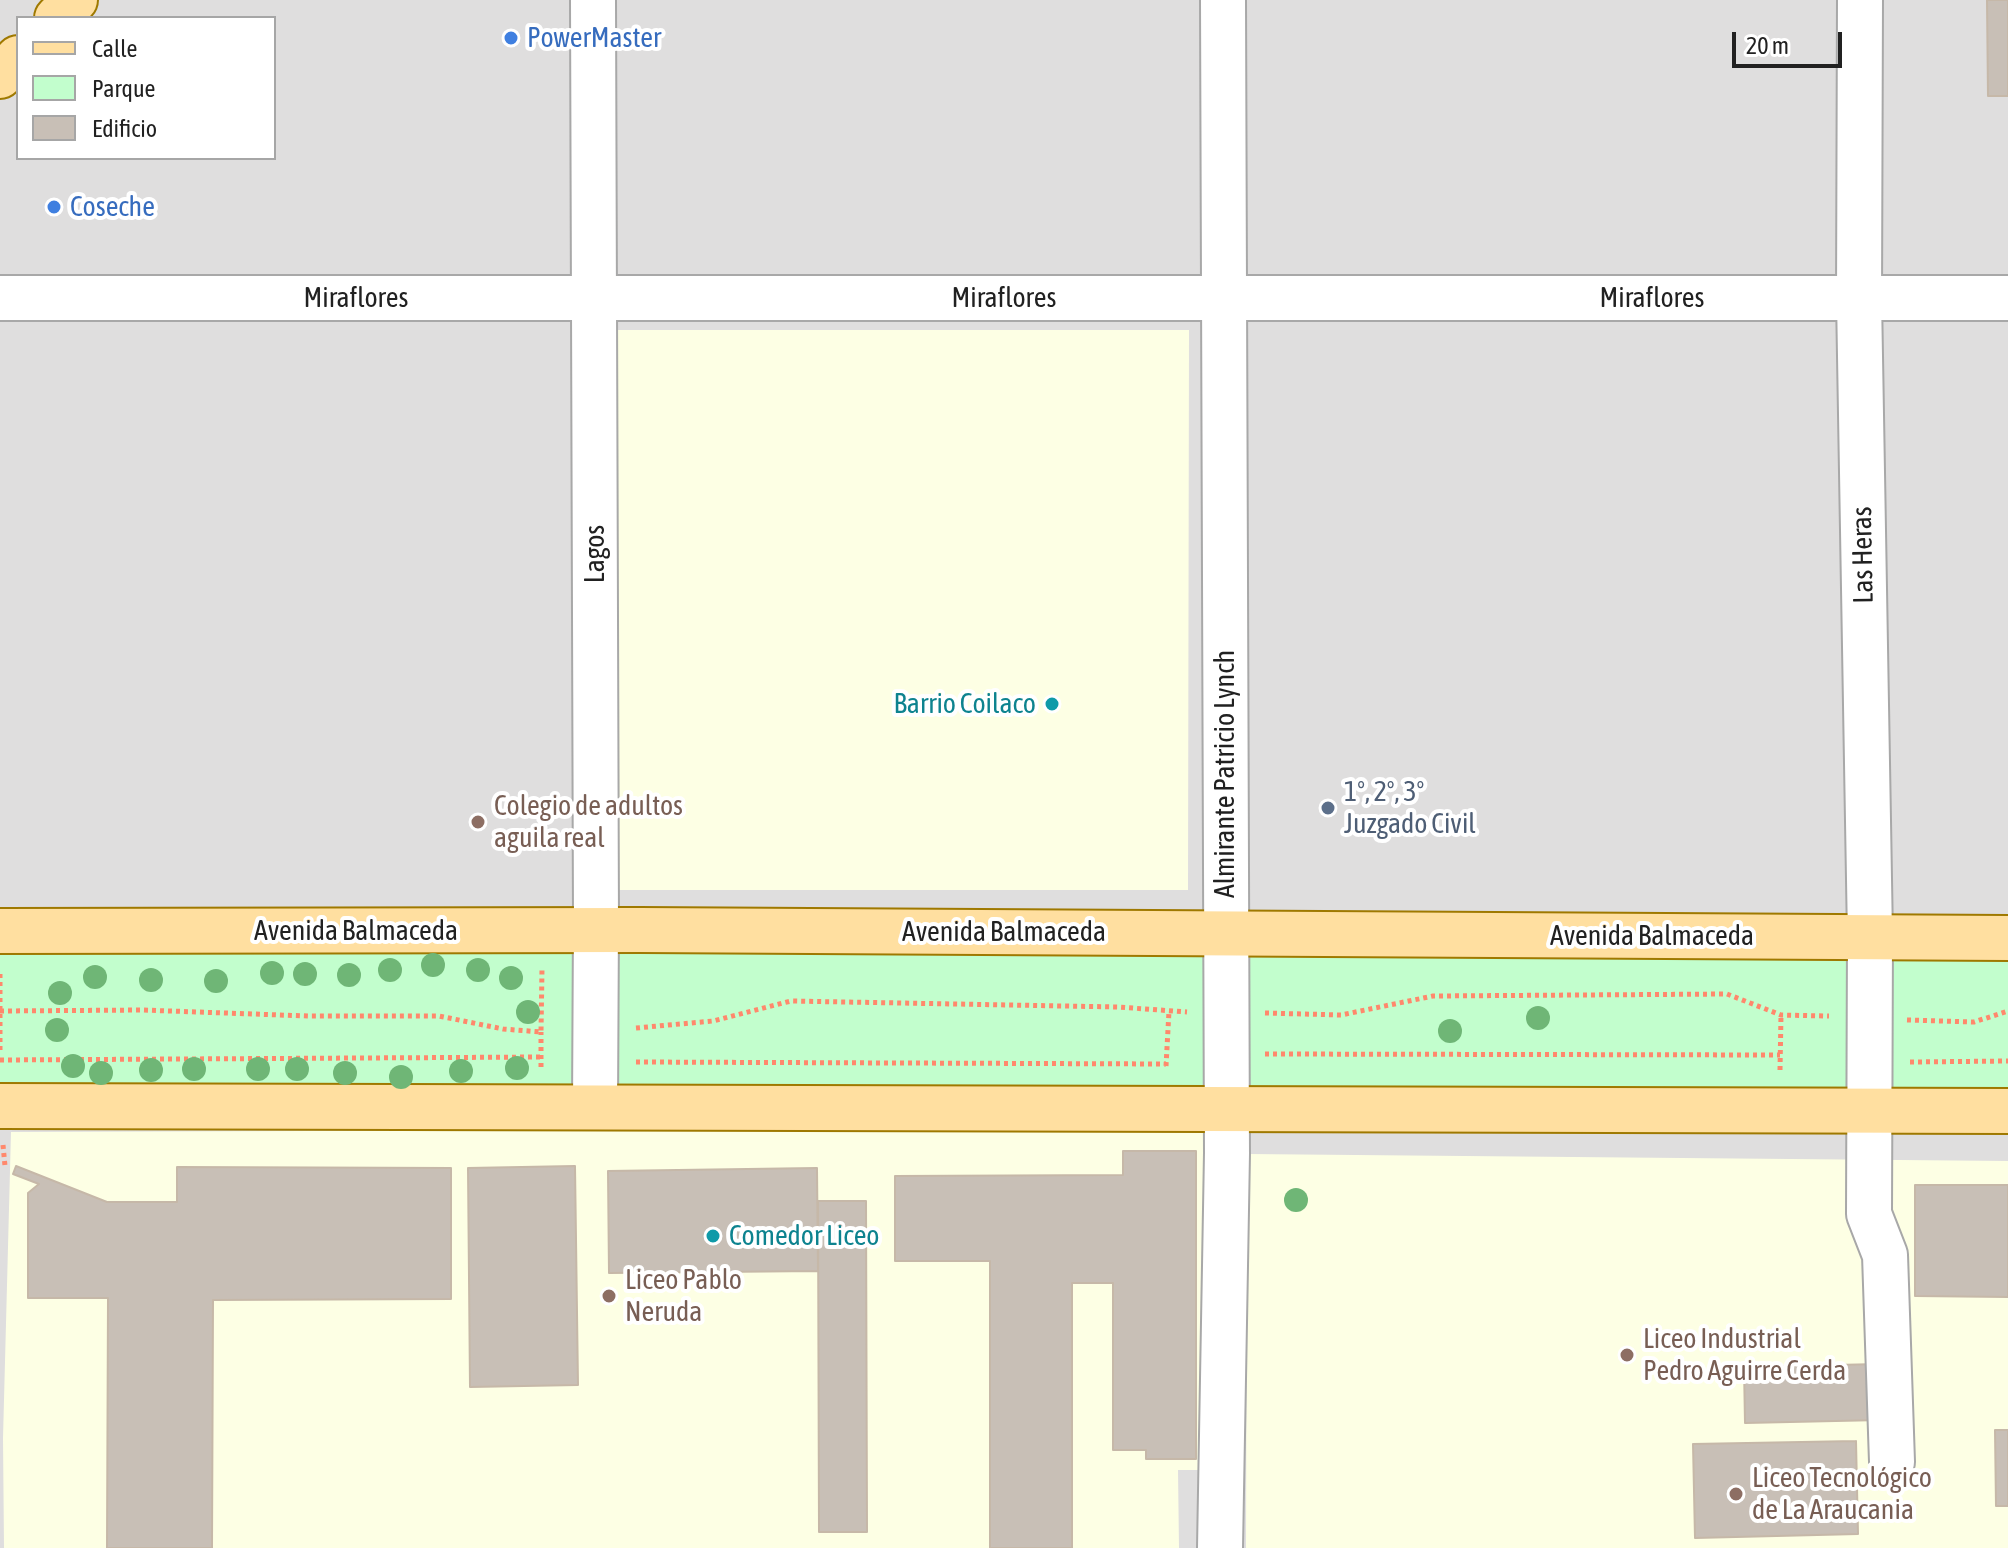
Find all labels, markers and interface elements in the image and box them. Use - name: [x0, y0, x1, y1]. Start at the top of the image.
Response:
- legend: [16, 16, 276, 160]
- scale bar: [1736, 16, 1846, 66]
- place label: PowerMaster: [527, 21, 661, 55]
- marker: PowerMaster: [502, 29, 520, 47]
- text: 20 m: [1746, 32, 1789, 59]
- text: Calle: [92, 35, 137, 62]
- text: Parque: [92, 75, 155, 102]
- text: Edificio: [92, 115, 157, 142]
- place label: Coseche: [70, 190, 155, 224]
- marker: Coseche: [45, 198, 63, 216]
- street label: Miraflores: [304, 281, 408, 315]
- street label: Miraflores: [952, 281, 1056, 315]
- street label: Miraflores: [1600, 281, 1704, 315]
- street label: Las Heras: [1845, 506, 1881, 604]
- street label: Lagos: [578, 525, 612, 583]
- street label: Almirante Patricio Lynch: [1208, 650, 1242, 898]
- place label: Barrio Coilaco: [894, 687, 1036, 721]
- marker: Barrio Coilaco: [1043, 695, 1061, 713]
- place label: 1°, 2°, 3° Juzgado Civil: [1344, 775, 1476, 841]
- place label: Colegio de adultos aguila real: [494, 789, 683, 855]
- marker: 1°, 2°, 3° Juzgado Civil: [1319, 799, 1337, 817]
- marker: Colegio de adultos aguila real: [469, 813, 487, 831]
- street label: Avenida Balmaceda: [254, 914, 458, 948]
- street label: Avenida Balmaceda: [902, 915, 1106, 949]
- street label: Avenida Balmaceda: [1550, 919, 1754, 953]
- place label: Comedor Liceo: [729, 1219, 879, 1253]
- marker: Comedor Liceo: [704, 1227, 722, 1245]
- place label: Liceo Pablo Neruda: [625, 1263, 742, 1329]
- marker: Liceo Pablo Neruda: [600, 1287, 618, 1305]
- place label: Liceo Industrial Pedro Aguirre Cerda: [1643, 1322, 1846, 1388]
- marker: Liceo Industrial Pedro Aguirre Cerda: [1618, 1346, 1636, 1364]
- place label: Liceo Tecnológico de La Araucania: [1752, 1461, 1932, 1527]
- marker: Liceo Tecnológico de La Araucania: [1727, 1485, 1745, 1503]

